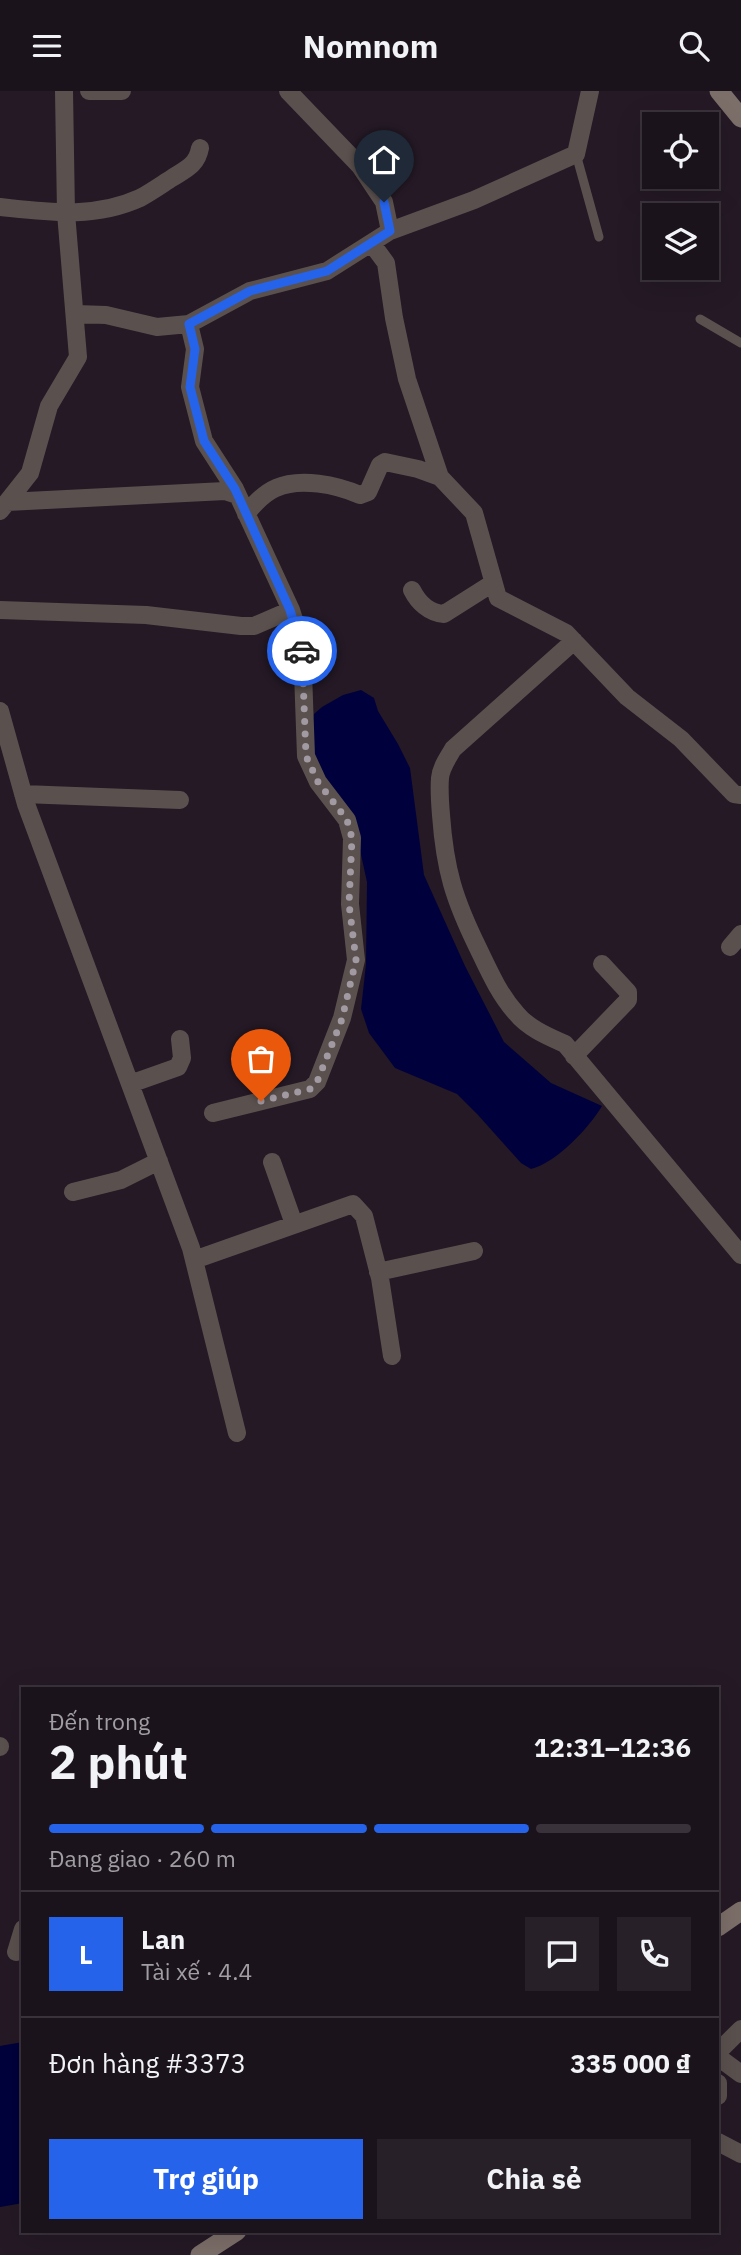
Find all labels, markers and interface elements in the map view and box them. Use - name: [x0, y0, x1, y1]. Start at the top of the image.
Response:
- text: Nomnom: [303, 25, 438, 67]
- icon: menu: [28, 27, 66, 65]
- icon: search: [675, 27, 713, 65]
- map controls: [642, 112, 719, 280]
- button: locate: [642, 112, 719, 189]
- pin: [354, 130, 414, 202]
- icon: home: [365, 141, 403, 179]
- button: layers: [642, 203, 719, 280]
- courier: [267, 616, 337, 686]
- icon: car: [283, 632, 321, 670]
- pin: [231, 1029, 291, 1101]
- icon: bag: [242, 1040, 280, 1078]
- text: Đến trong: [49, 1706, 150, 1736]
- text: 12:31–12:36: [534, 1730, 691, 1764]
- text: 2 phút: [49, 1732, 188, 1792]
- text: Đang giao · 260 m: [49, 1843, 236, 1873]
- button: chat: [525, 1917, 599, 1991]
- button: phone: [617, 1917, 691, 1991]
- text: Lan: [141, 1922, 185, 1956]
- text: L: [79, 1937, 93, 1971]
- text: Tài xế · 4.4: [141, 1956, 252, 1986]
- text: Đơn hàng #3373: [49, 2046, 246, 2080]
- text: 335 000 ₫: [570, 2046, 691, 2080]
- button: Trợ giúp: [49, 2139, 363, 2219]
- button: Chia sẻ: [377, 2139, 691, 2219]

